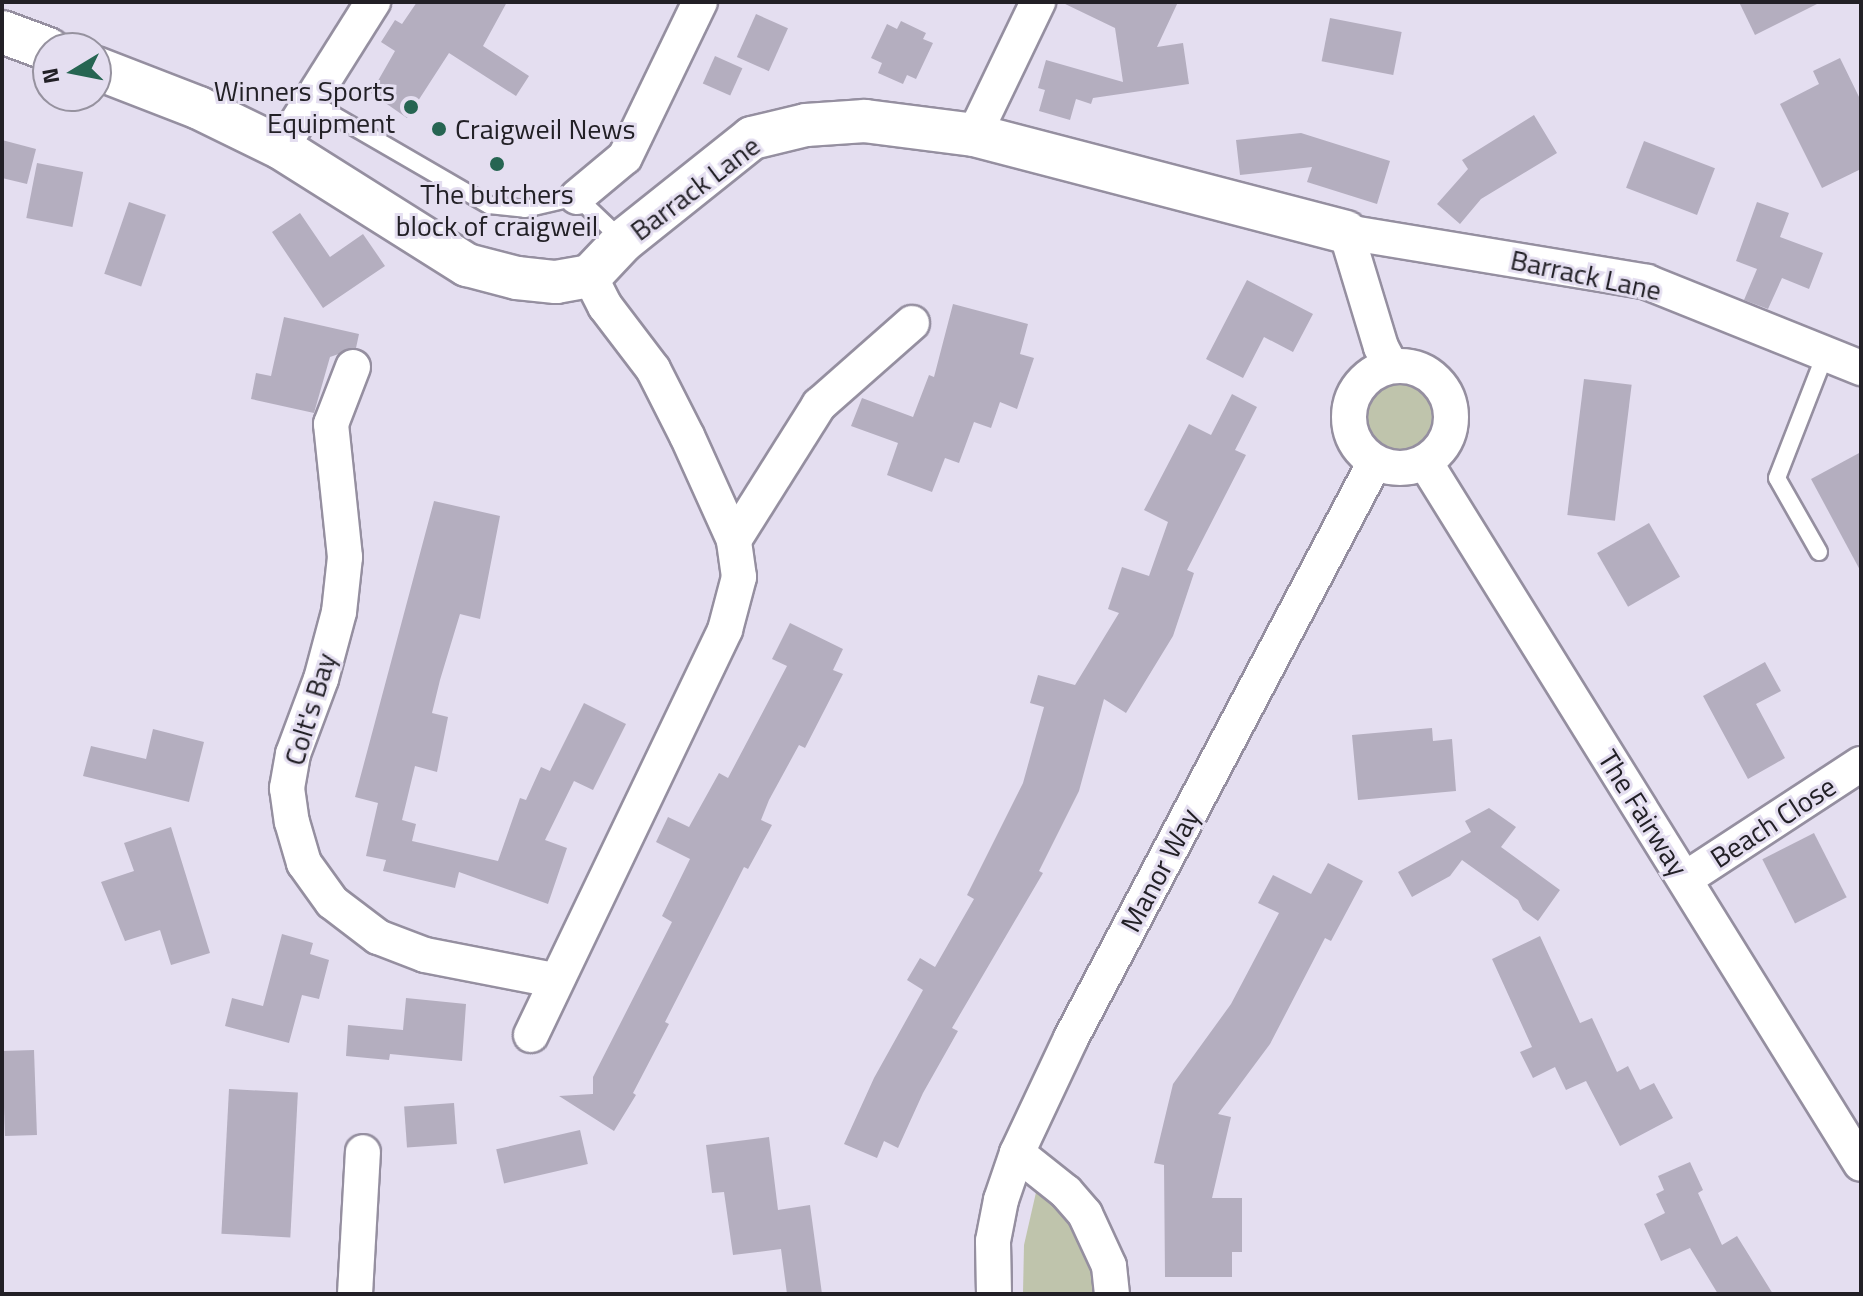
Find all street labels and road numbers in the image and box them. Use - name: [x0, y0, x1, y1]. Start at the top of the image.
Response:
- street label: Barrack Lane: [624, 129, 766, 247]
- street label: Barrack Lane: [1508, 243, 1664, 307]
- street label: Colt's Bay: [277, 649, 343, 769]
- street label: The Fairway: [1591, 744, 1695, 882]
- street label: Beach Close: [1704, 769, 1842, 875]
- street label: Manor Way: [1113, 803, 1207, 937]

